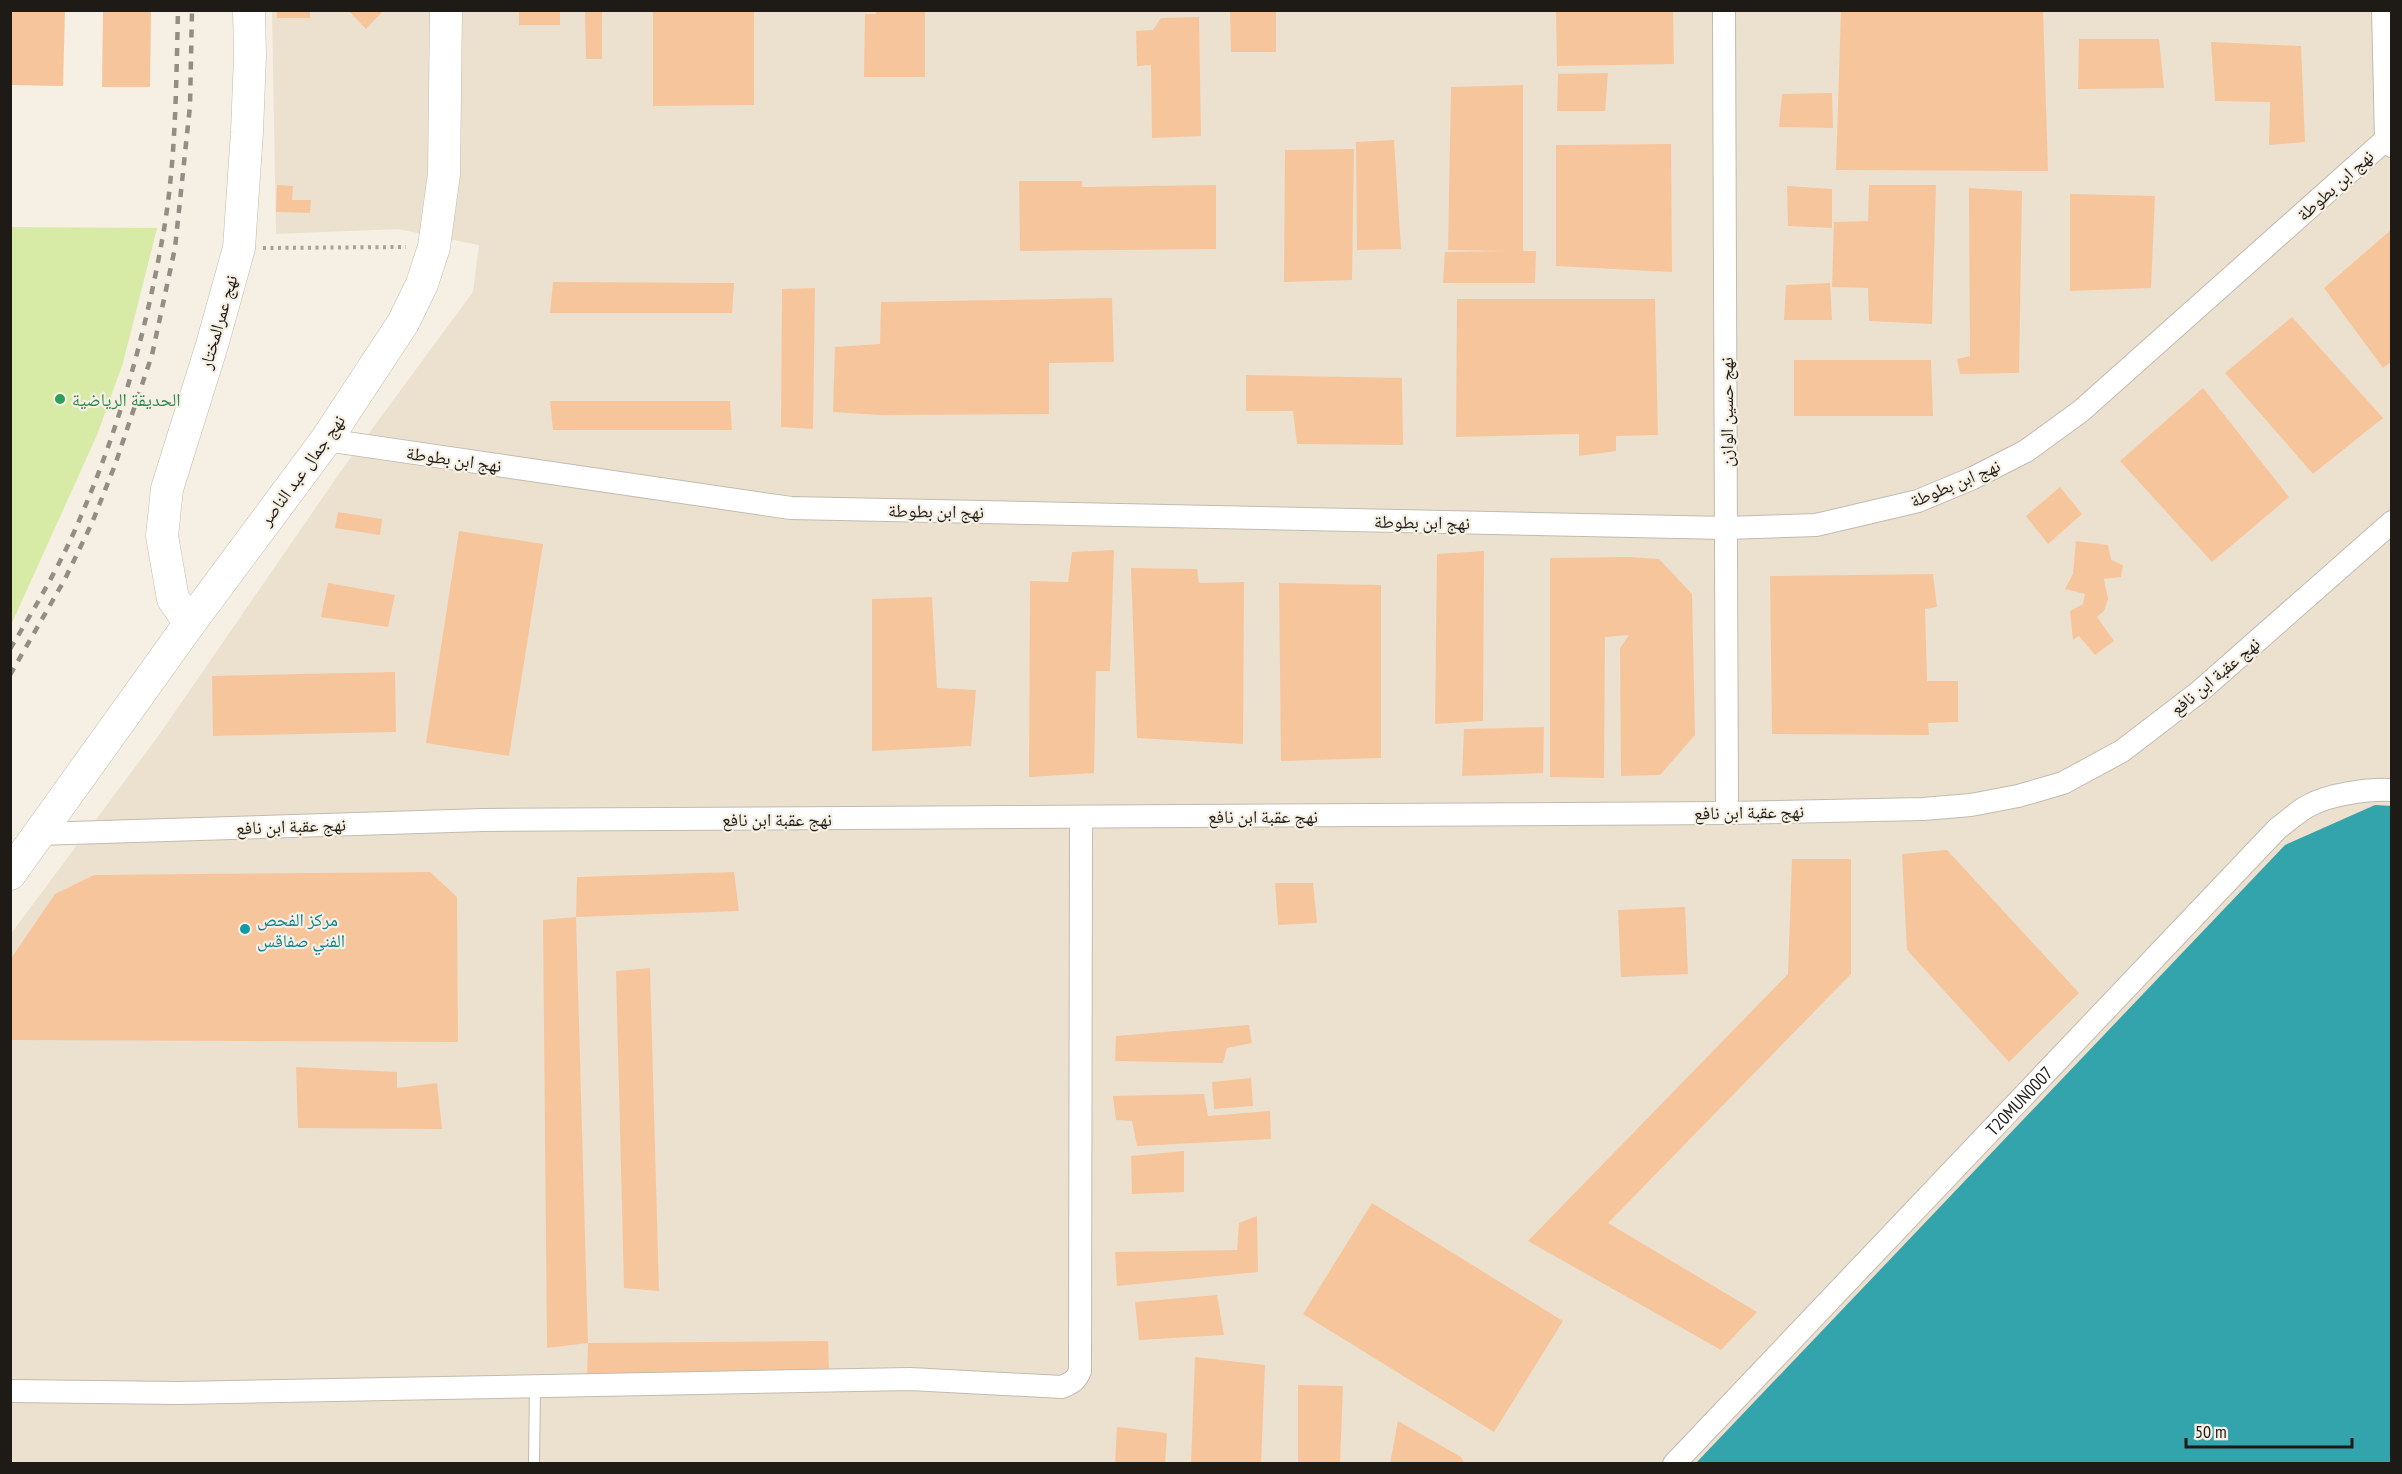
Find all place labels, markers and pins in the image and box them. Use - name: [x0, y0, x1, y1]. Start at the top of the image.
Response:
- place label: الحديقة الرياضية: [72, 388, 181, 411]
- marker: الحديقة الرياضية: [53, 392, 67, 406]
- place label: مركز الفحص الفني صفاقس: [257, 908, 345, 955]
- marker: مركز الفحص الفني صفاقس: [238, 922, 252, 936]

